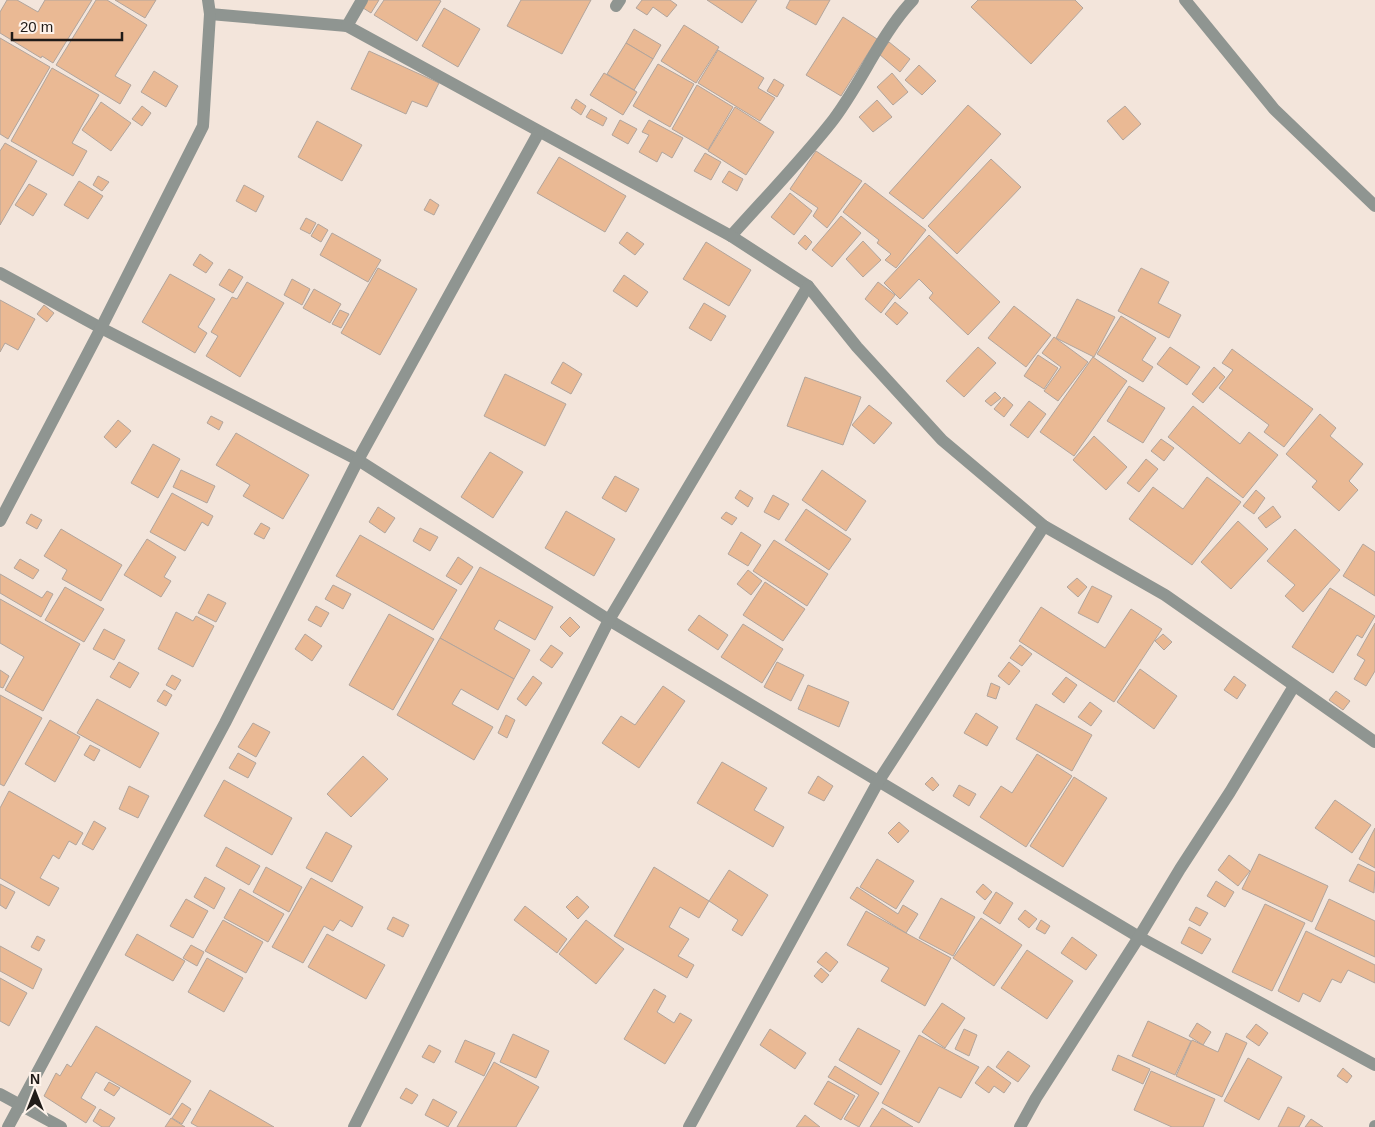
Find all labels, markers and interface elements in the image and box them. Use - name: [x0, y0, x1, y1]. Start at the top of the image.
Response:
- scale bar: [12, 10, 122, 42]
- text: 20 m: [20, 18, 53, 35]
- north arrow: [10, 1067, 60, 1117]
- text: N: [30, 1071, 40, 1087]

